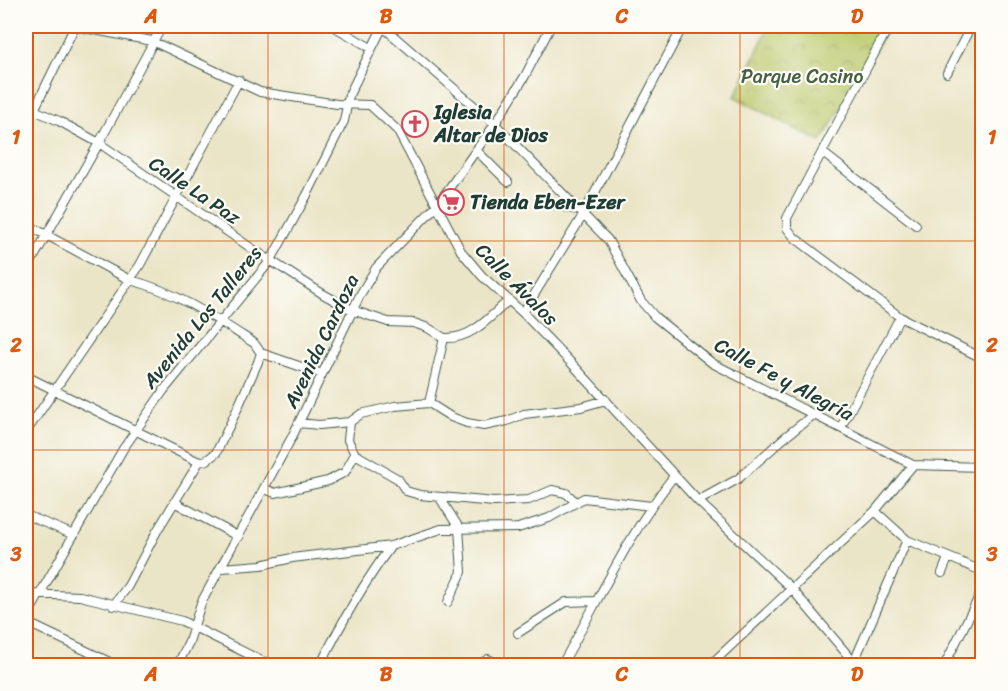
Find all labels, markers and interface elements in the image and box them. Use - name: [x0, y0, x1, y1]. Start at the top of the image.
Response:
- text: A: [143, 0, 158, 34]
- text: B: [380, 0, 393, 34]
- text: C: [615, 0, 629, 34]
- text: D: [851, 0, 864, 34]
- park label: Parque Casino: [741, 59, 863, 94]
- place label: Iglesia Altar de Dios: [433, 95, 549, 153]
- church icon: Iglesia Altar de Dios: [400, 109, 430, 139]
- text: 1: [12, 120, 21, 155]
- text: 1: [988, 120, 997, 155]
- street label: Calle La Paz: [141, 147, 248, 235]
- place label: Tienda Eben-Ezer: [470, 185, 626, 220]
- supermarket icon: Tienda Eben-Ezer: [436, 187, 466, 217]
- street label: Calle Ávalos: [466, 234, 567, 335]
- street label: Avenida Los Talleres: [133, 237, 272, 398]
- street label: Avenida Cardoza: [273, 268, 369, 415]
- text: 2: [9, 328, 22, 363]
- street label: Calle Fe y Alegría: [708, 328, 861, 431]
- text: 2: [985, 328, 998, 363]
- text: 3: [10, 537, 22, 572]
- text: 3: [986, 537, 998, 572]
- text: A: [143, 657, 158, 691]
- text: B: [380, 657, 393, 691]
- text: C: [615, 657, 629, 691]
- text: D: [851, 657, 864, 691]

